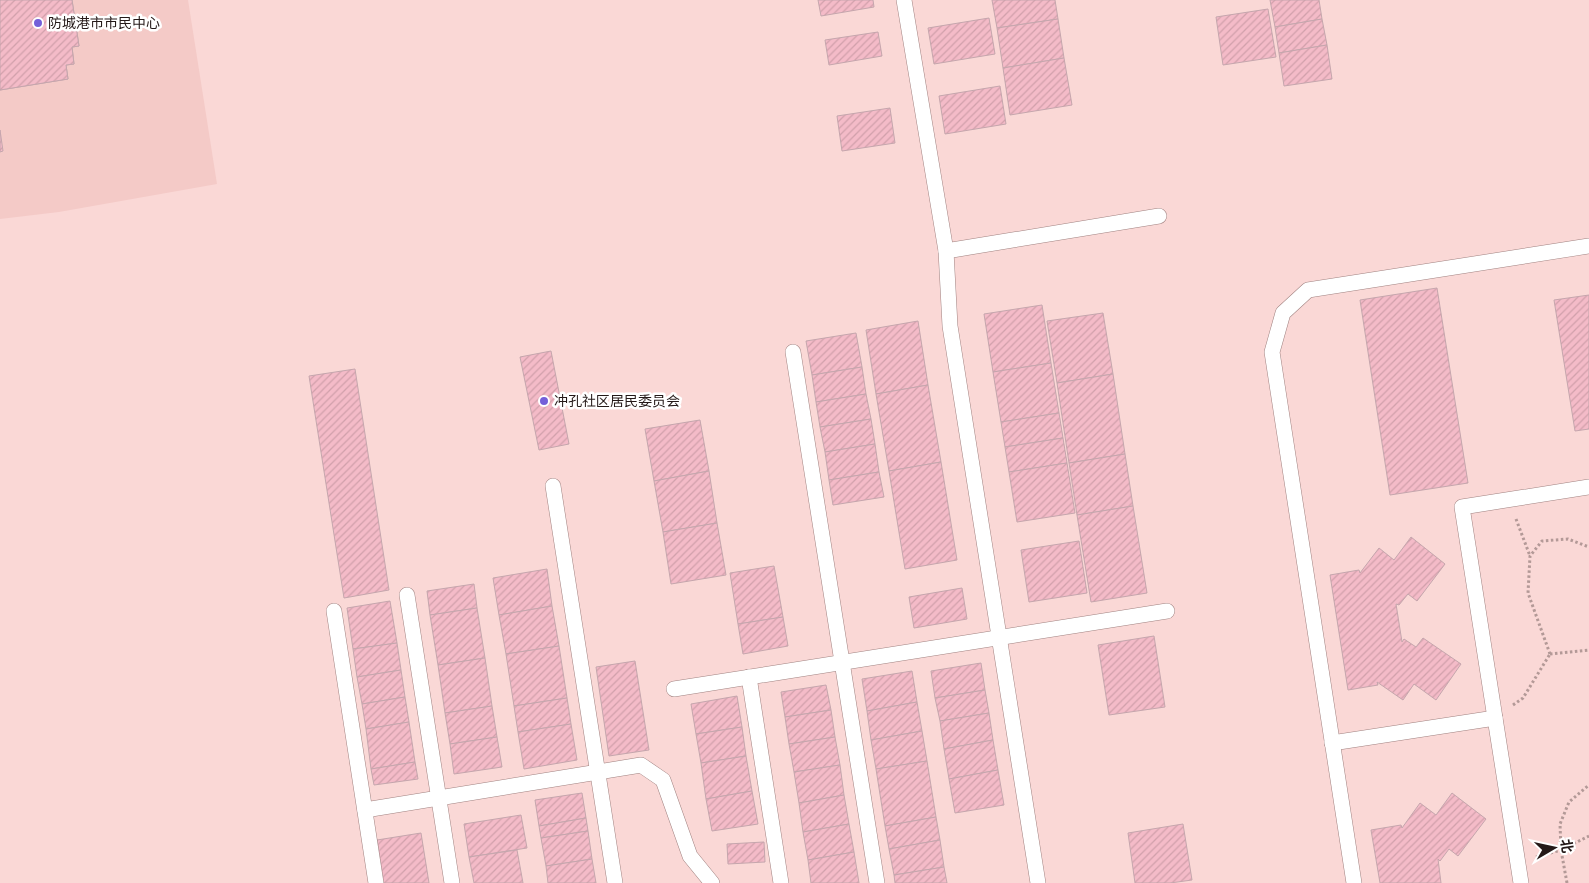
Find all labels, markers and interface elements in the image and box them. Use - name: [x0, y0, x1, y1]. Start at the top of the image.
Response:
- place label: 防城港市市民中心: [48, 14, 160, 32]
- marker: 防城港市市民中心: [32, 17, 44, 29]
- place label: 冲孔社区居民委员会: [554, 392, 680, 410]
- marker: 冲孔社区居民委员会: [538, 395, 550, 407]
- north arrow: [1529, 823, 1579, 873]
- text: 北: [1557, 838, 1577, 854]

